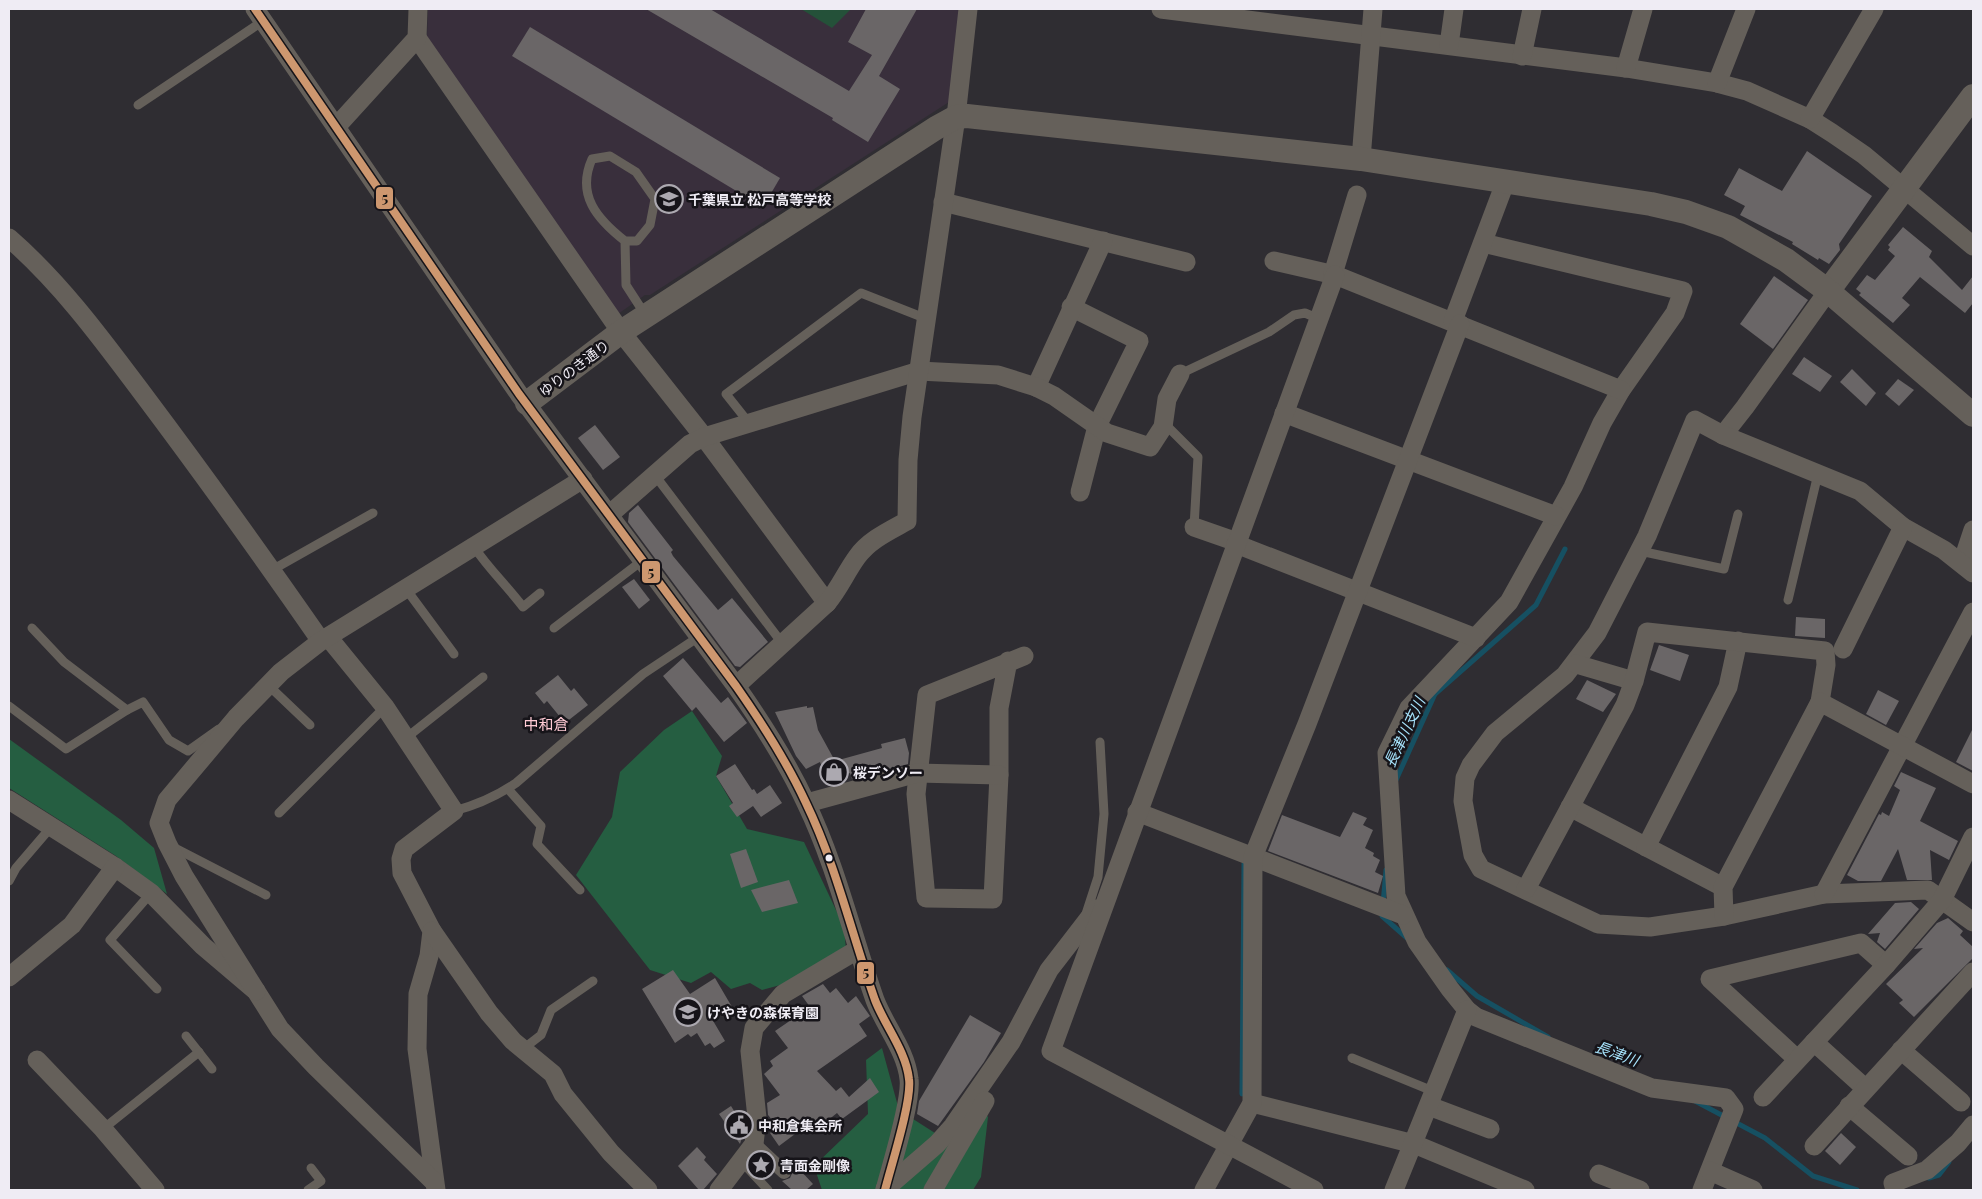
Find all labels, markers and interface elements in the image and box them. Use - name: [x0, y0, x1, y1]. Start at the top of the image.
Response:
- school or university icon: 千葉県立 松戸高等学校: [654, 184, 684, 214]
- line badge: 5: [375, 186, 394, 210]
- text: 5: [382, 188, 388, 207]
- place label: 千葉県立 松戸高等学校: [688, 190, 831, 209]
- street label: ゆりのき通り: [535, 335, 613, 401]
- line badge: 5: [641, 560, 661, 584]
- text: 5: [648, 562, 654, 581]
- water label: 長津川支川: [1379, 692, 1430, 770]
- district label: 中和倉: [523, 714, 569, 734]
- shop icon: 桜デンソー: [819, 757, 849, 787]
- place label: 桜デンソー: [853, 763, 923, 782]
- unlabelled marker: [824, 853, 834, 863]
- line badge: 5: [856, 961, 875, 985]
- text: 5: [863, 962, 869, 981]
- school or university icon: けやきの森保育園: [673, 997, 703, 1027]
- place label: けやきの森保育園: [707, 1003, 819, 1022]
- water label: 長津川: [1592, 1036, 1643, 1071]
- public building icon: 中和倉集会所: [724, 1110, 754, 1140]
- place label: 中和倉集会所: [758, 1116, 842, 1135]
- place icon: 青面金剛像: [746, 1150, 776, 1180]
- place label: 青面金剛像: [780, 1156, 850, 1175]

